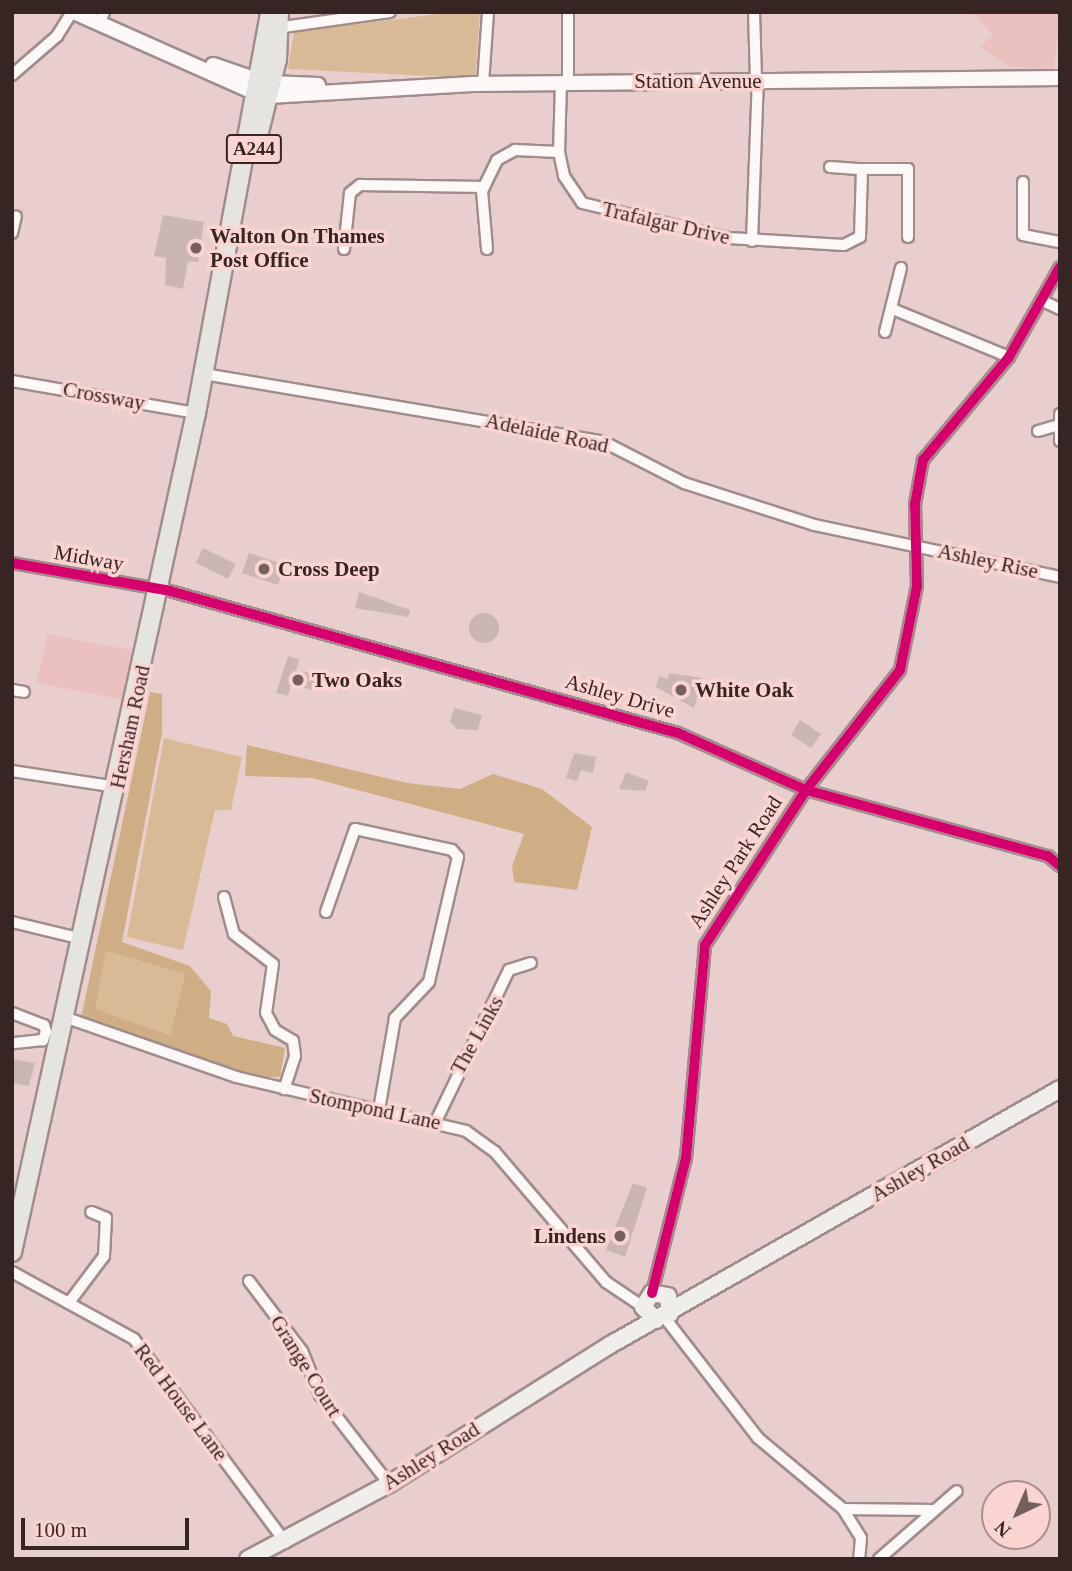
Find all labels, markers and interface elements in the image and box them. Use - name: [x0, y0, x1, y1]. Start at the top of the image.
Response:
- street label: Station Avenue: [634, 68, 762, 94]
- road number: A244: [224, 134, 284, 164]
- street label: Trafalgar Drive: [600, 196, 732, 250]
- place label: Walton On Thames Post Office: [210, 223, 385, 273]
- marker: Walton On Thames Post Office: [188, 240, 204, 256]
- street label: Crossway: [61, 376, 147, 416]
- street label: Adelaide Road: [483, 408, 611, 458]
- street label: Ashley Rise: [935, 538, 1041, 584]
- street label: Midway: [52, 540, 126, 576]
- place label: Cross Deep: [278, 556, 380, 582]
- marker: Cross Deep: [256, 561, 272, 577]
- street label: Hersham Road: [105, 663, 155, 791]
- place label: Two Oaks: [312, 667, 402, 693]
- street label: Ashley Drive: [562, 668, 678, 724]
- marker: Two Oaks: [290, 672, 306, 688]
- place label: White Oak: [695, 677, 794, 703]
- marker: White Oak: [673, 682, 689, 698]
- street label: Ashley Park Road: [683, 791, 787, 933]
- street label: The Links: [445, 991, 509, 1079]
- street label: Stompond Lane: [307, 1083, 443, 1135]
- street label: Ashley Road: [866, 1131, 974, 1207]
- place label: Lindens: [534, 1223, 606, 1249]
- marker: Lindens: [612, 1228, 628, 1244]
- street label: Grange Court: [265, 1311, 347, 1421]
- street label: Red House Lane: [129, 1339, 233, 1465]
- street label: Ashley Road: [378, 1416, 484, 1496]
- north arrow: [981, 1480, 1051, 1550]
- scale bar: [24, 1504, 192, 1548]
- text: N: [990, 1517, 1015, 1541]
- text: 100 m: [34, 1518, 87, 1542]

